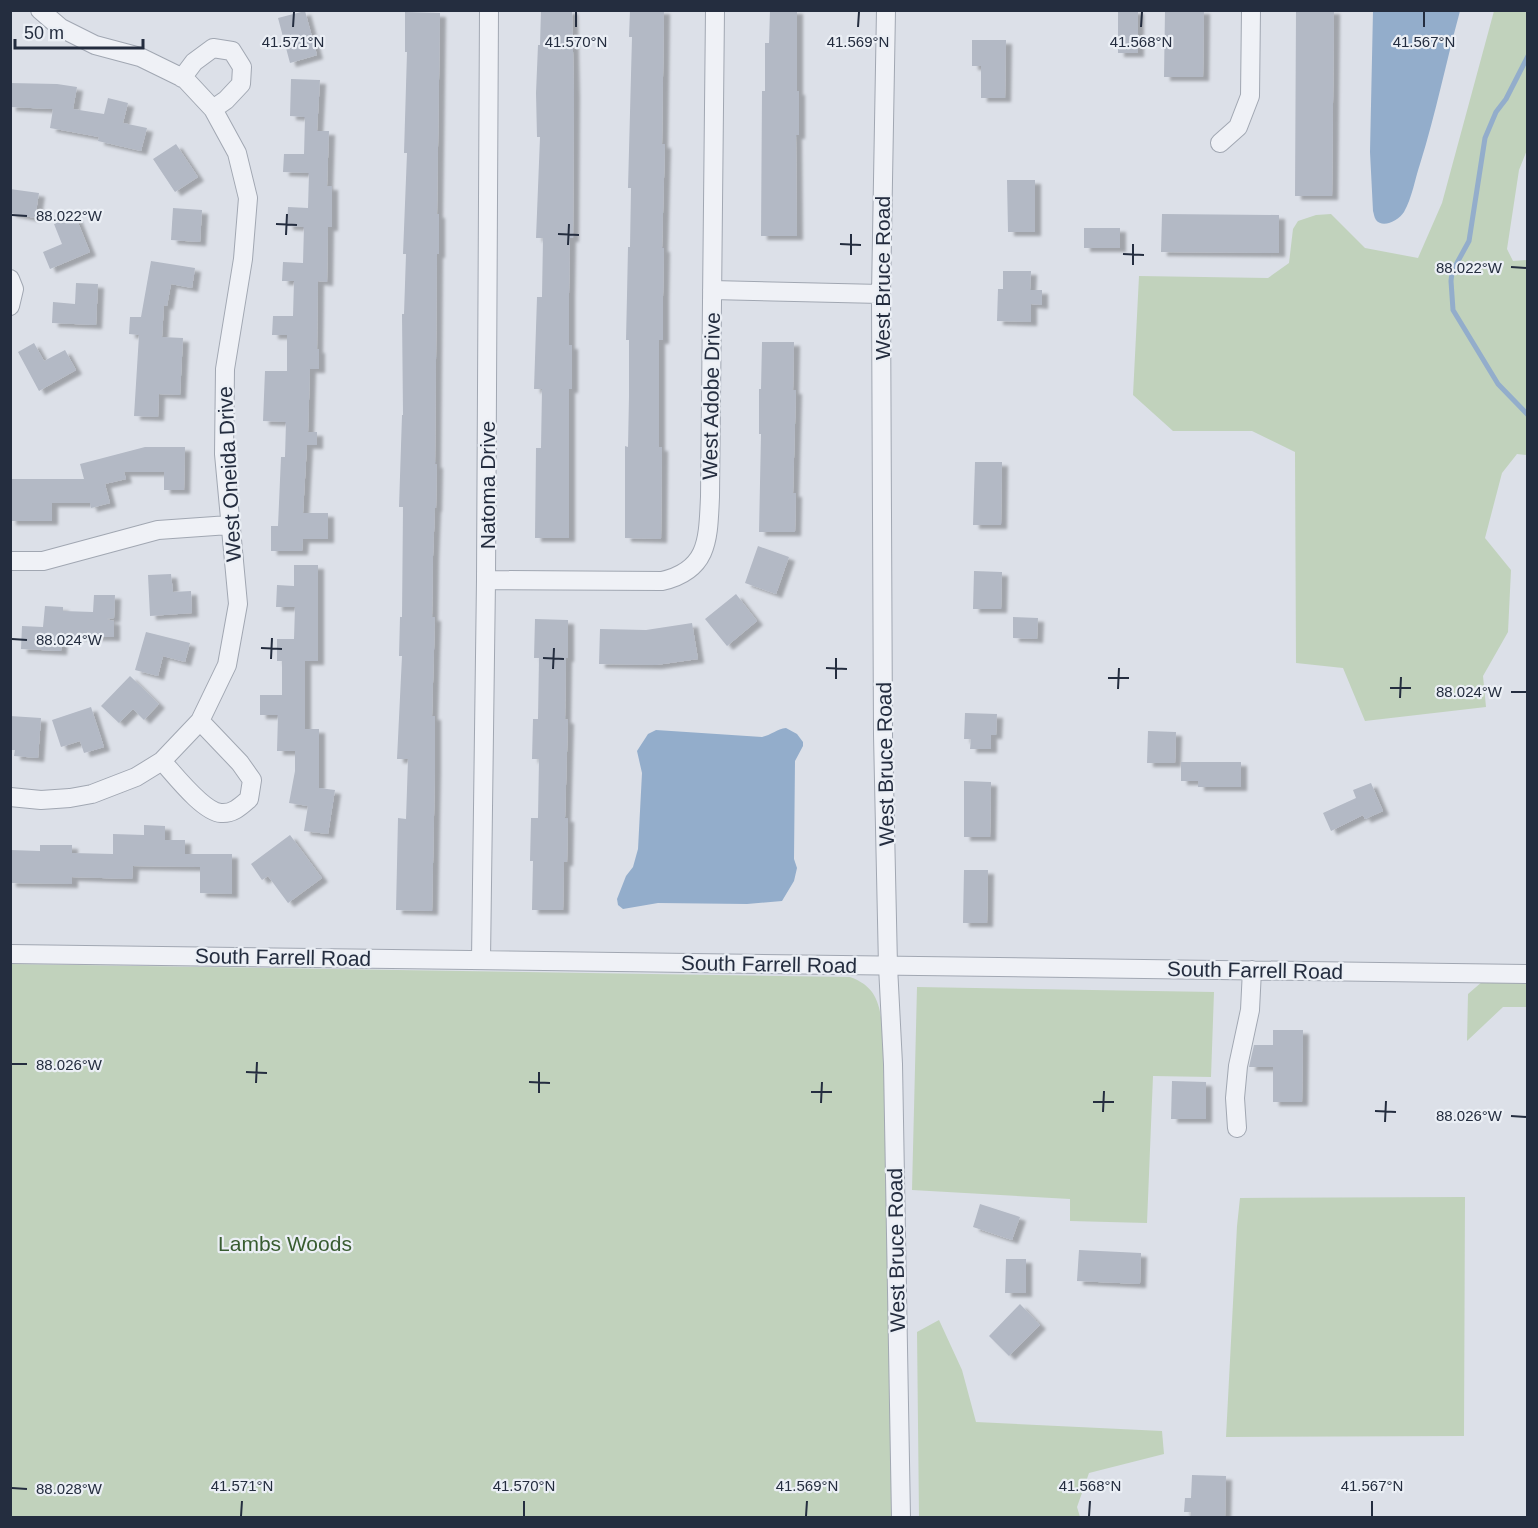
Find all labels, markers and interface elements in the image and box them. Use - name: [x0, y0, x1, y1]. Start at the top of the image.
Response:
- scale bar: [15, 12, 142, 50]
- text: 50 m: [24, 23, 64, 43]
- text: 41.571°N: [262, 33, 324, 50]
- text: 41.570°N: [545, 33, 607, 50]
- text: 41.569°N: [827, 33, 889, 50]
- text: 41.568°N: [1110, 33, 1172, 50]
- text: 41.567°N: [1393, 33, 1455, 50]
- street label: West Bruce Road: [871, 196, 894, 360]
- text: 88.022°W: [36, 207, 103, 224]
- text: 88.022°W: [1436, 259, 1503, 276]
- street label: West Adobe Drive: [698, 312, 724, 480]
- street label: West Oneida Drive: [213, 386, 245, 562]
- street label: Natoma Drive: [476, 421, 499, 549]
- text: 88.024°W: [36, 631, 103, 648]
- street label: West Bruce Road: [872, 682, 898, 846]
- text: 88.024°W: [1436, 683, 1503, 700]
- street label: South Farrell Road: [195, 944, 371, 970]
- street label: South Farrell Road: [681, 951, 857, 977]
- street label: South Farrell Road: [1167, 957, 1343, 983]
- text: 88.026°W: [36, 1056, 103, 1073]
- text: 88.026°W: [1436, 1107, 1503, 1124]
- street label: West Bruce Road: [883, 1168, 909, 1332]
- park label: Lambs Woods: [218, 1232, 352, 1255]
- text: 41.571°N: [211, 1477, 273, 1494]
- text: 41.570°N: [493, 1477, 555, 1494]
- text: 41.569°N: [776, 1477, 838, 1494]
- text: 41.568°N: [1059, 1477, 1121, 1494]
- text: 41.567°N: [1341, 1477, 1403, 1494]
- text: 88.028°W: [36, 1480, 103, 1497]

